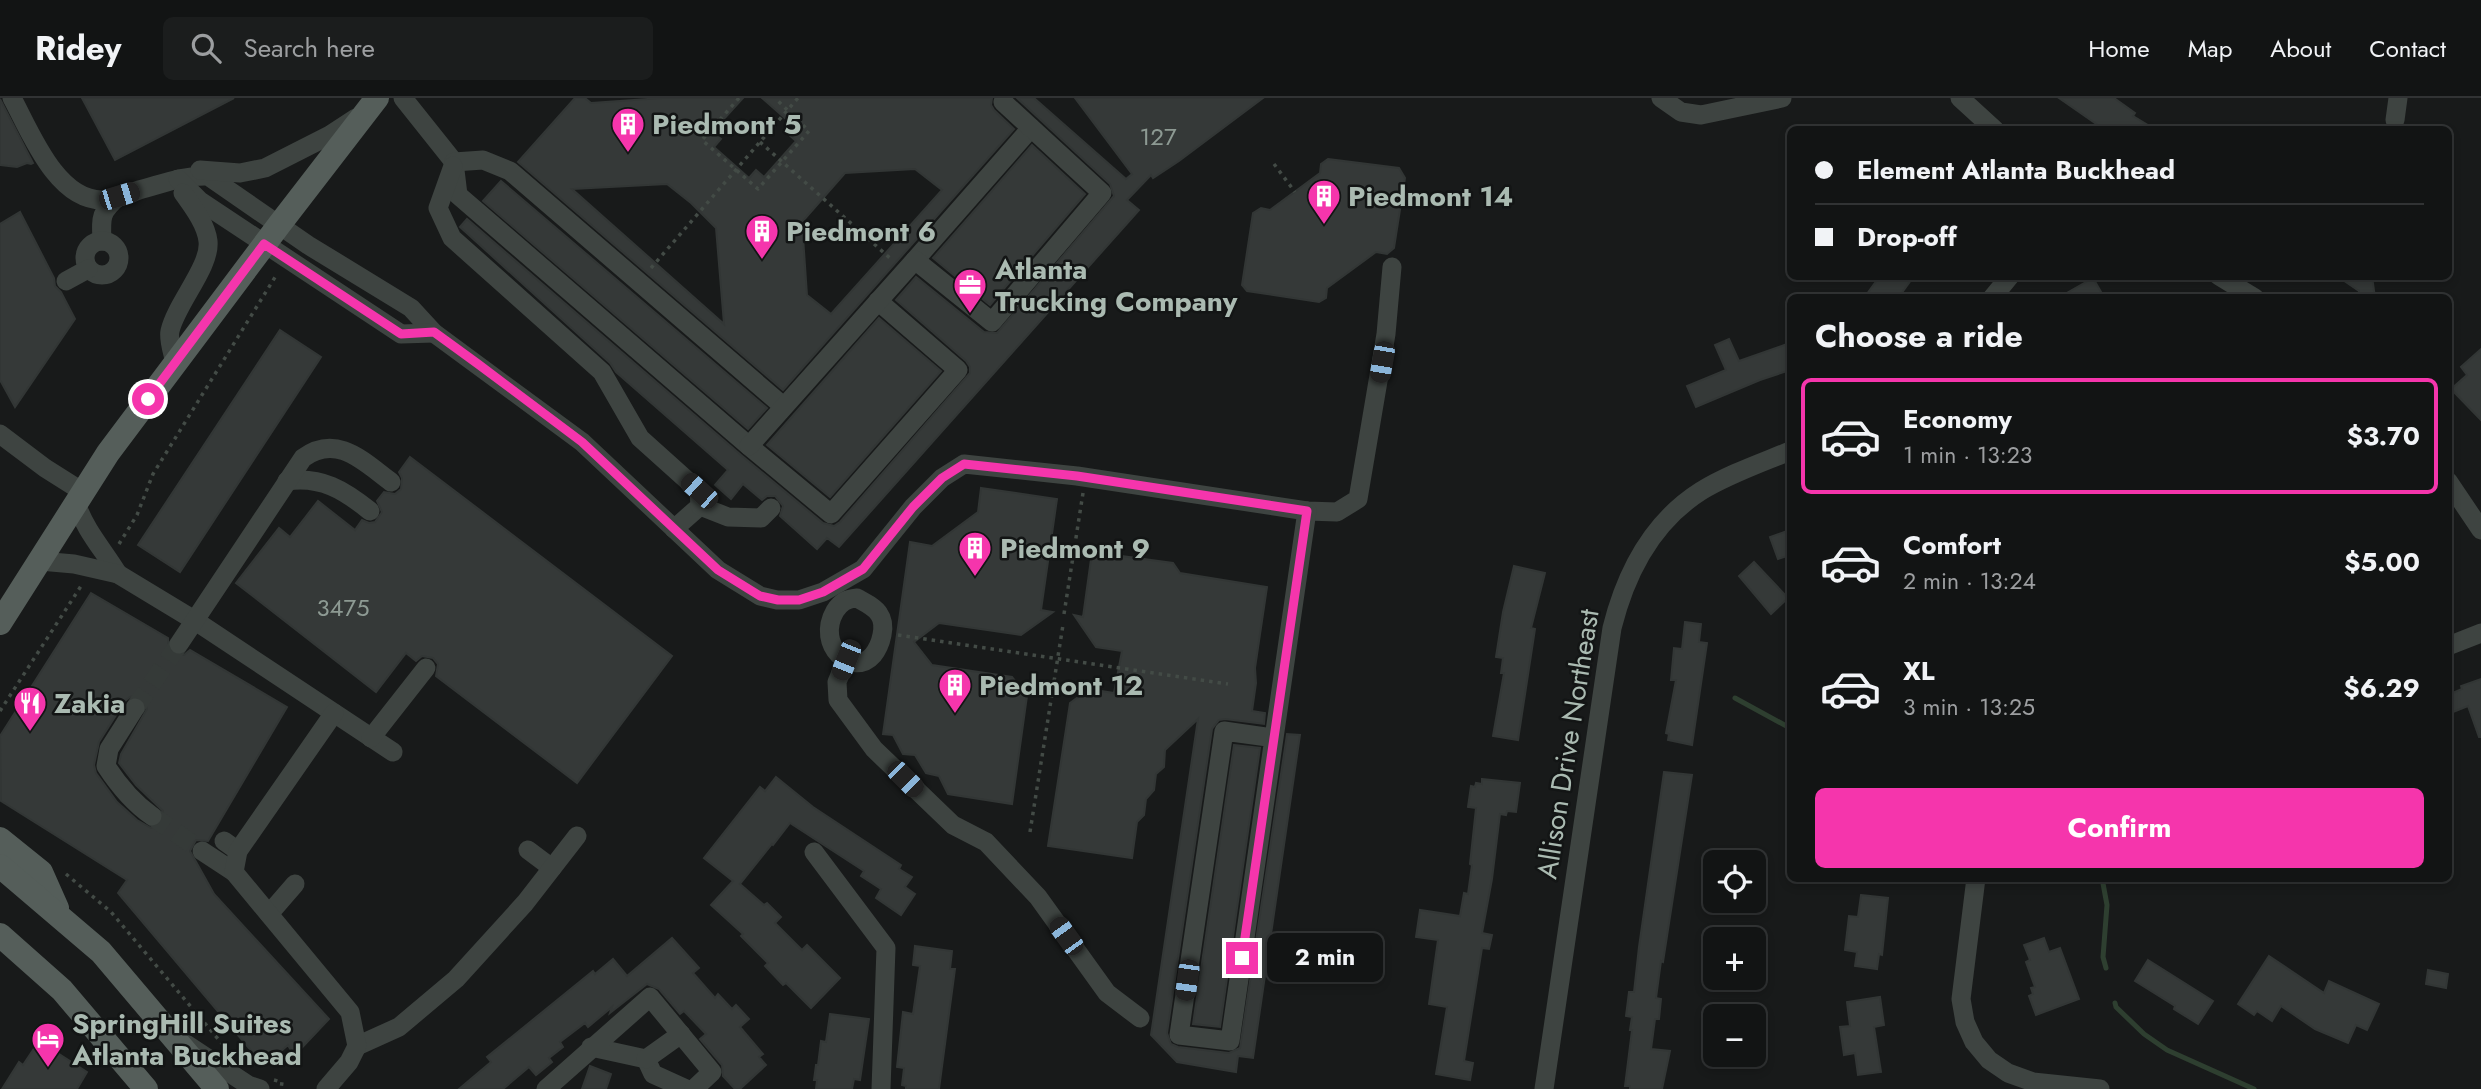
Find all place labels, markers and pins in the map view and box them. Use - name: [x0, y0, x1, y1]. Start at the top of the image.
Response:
- place label: Piedmont 5: [652, 104, 801, 145]
- building icon: Piedmont 5: [609, 105, 647, 154]
- place label: Piedmont 14: [1348, 176, 1513, 217]
- building icon: Piedmont 14: [1305, 177, 1343, 226]
- place label: Piedmont 6: [786, 211, 936, 252]
- building icon: Piedmont 6: [743, 212, 781, 261]
- place label: Atlanta Trucking Company: [994, 249, 1238, 322]
- office icon: Atlanta Trucking Company: [951, 266, 989, 315]
- place label: Piedmont 9: [1000, 528, 1150, 569]
- building icon: Piedmont 9: [956, 529, 994, 578]
- place label: Piedmont 12: [979, 665, 1143, 706]
- building icon: Piedmont 12: [936, 666, 974, 715]
- place label: Zakia: [54, 683, 125, 724]
- restaurant icon: Zakia: [11, 684, 49, 733]
- place label: SpringHill Suites Atlanta Buckhead: [71, 1003, 302, 1076]
- hotel icon: SpringHill Suites Atlanta Buckhead: [29, 1020, 67, 1069]

